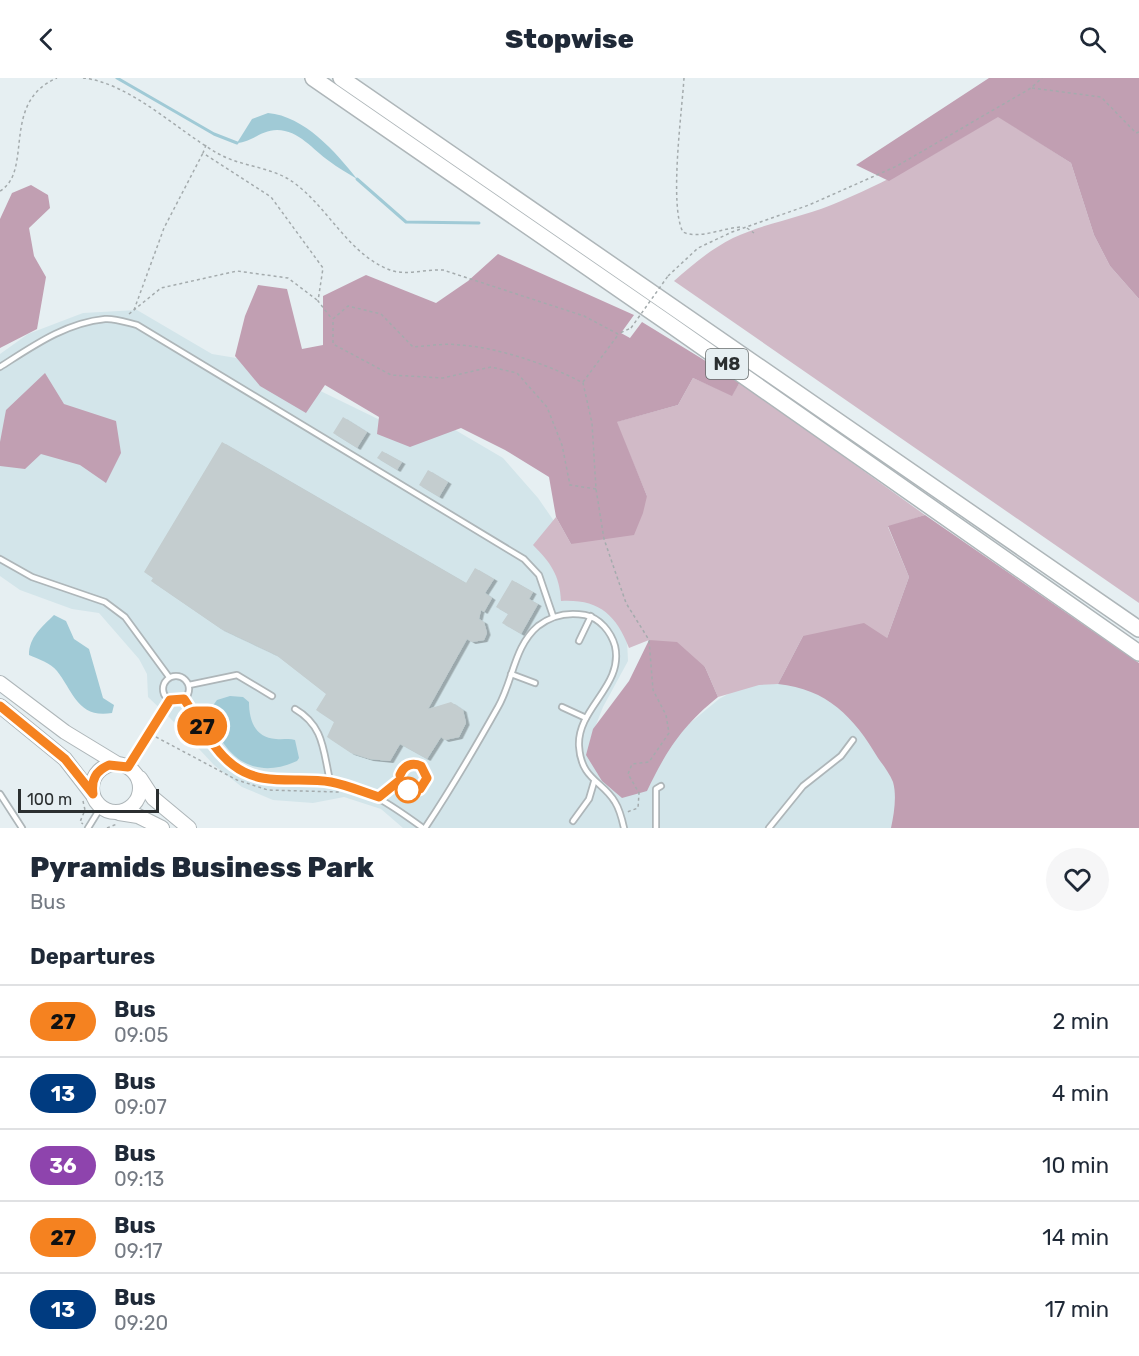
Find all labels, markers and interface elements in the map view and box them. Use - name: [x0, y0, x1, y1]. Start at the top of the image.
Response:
- icon: back: [30, 23, 63, 56]
- text: Stopwise: [505, 23, 634, 55]
- icon: search: [1076, 23, 1109, 56]
- road number: M8: [706, 349, 748, 379]
- line badge: 27: [175, 706, 229, 746]
- text: 27: [189, 714, 215, 739]
- unlabelled marker: [395, 777, 421, 803]
- scale bar: [18, 786, 159, 814]
- text: 100 m: [27, 790, 72, 809]
- button: heart: [1046, 848, 1109, 911]
- text: Pyramids Business Park: [30, 851, 374, 884]
- text: Bus: [30, 890, 66, 914]
- text: Departures: [30, 943, 155, 970]
- text: Bus: [114, 996, 156, 1023]
- text: 2 min: [1052, 1008, 1109, 1035]
- text: 27: [50, 1009, 76, 1034]
- text: 09:05: [114, 1023, 168, 1047]
- text: Bus: [114, 1068, 156, 1095]
- text: 4 min: [1052, 1080, 1109, 1107]
- text: 13: [51, 1081, 75, 1106]
- text: 09:07: [114, 1095, 167, 1119]
- text: Bus: [114, 1140, 156, 1167]
- text: 10 min: [1042, 1152, 1109, 1179]
- text: 36: [49, 1153, 77, 1178]
- text: 09:13: [114, 1167, 164, 1191]
- text: Bus: [114, 1212, 156, 1239]
- text: 14 min: [1042, 1224, 1109, 1251]
- text: 27: [50, 1225, 76, 1250]
- text: 09:17: [114, 1239, 163, 1263]
- text: Bus: [114, 1284, 156, 1311]
- text: 17 min: [1045, 1296, 1109, 1323]
- text: 13: [51, 1297, 75, 1322]
- text: 09:20: [114, 1311, 168, 1335]

